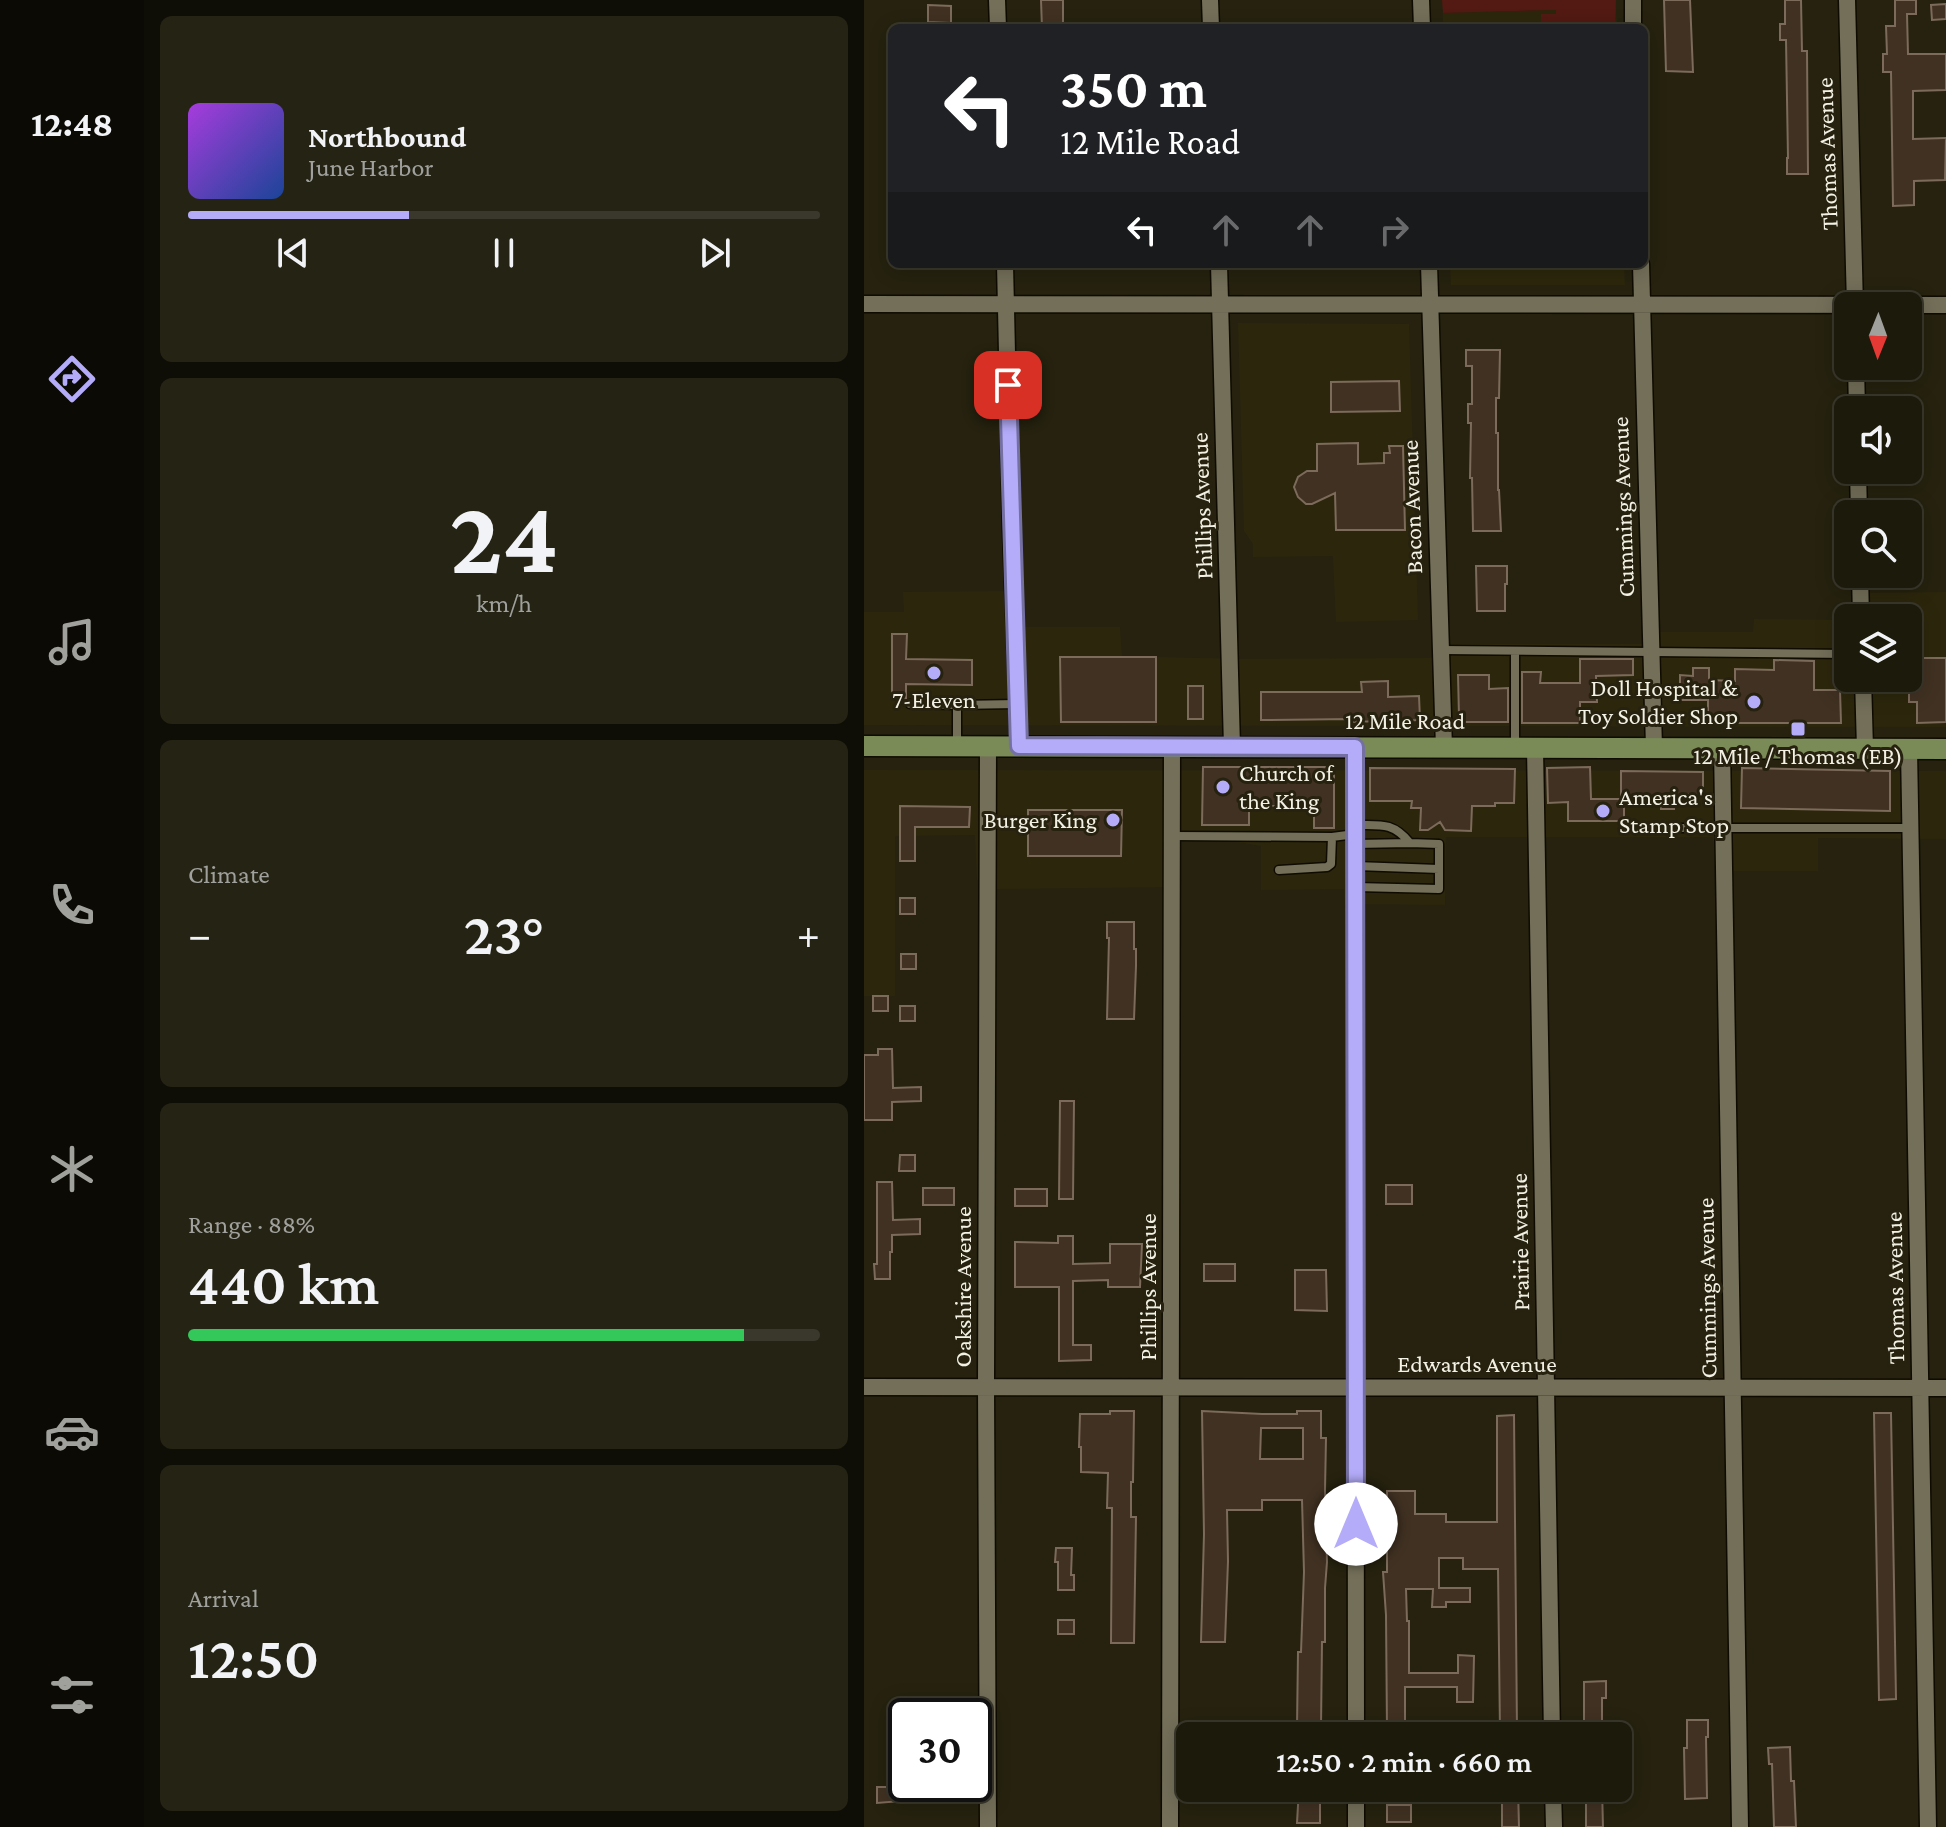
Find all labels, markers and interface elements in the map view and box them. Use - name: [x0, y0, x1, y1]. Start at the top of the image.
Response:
- icon: left: [928, 56, 1032, 160]
- text: 350 m: [1060, 57, 1207, 119]
- street label: Thomas Avenue: [1810, 77, 1843, 231]
- text: 12:48: [31, 104, 113, 144]
- text: Northbound: [308, 120, 466, 153]
- text: 12 Mile Road: [1060, 122, 1240, 162]
- text: June Harbor: [308, 153, 434, 182]
- icon: left: [1120, 208, 1164, 252]
- icon: ahead: [1204, 208, 1248, 252]
- icon: ahead: [1288, 208, 1332, 252]
- icon: right: [1372, 208, 1416, 252]
- icon: previous: [271, 231, 315, 275]
- icon: pause: [482, 231, 526, 275]
- icon: next: [693, 231, 737, 275]
- north arrow: [1834, 292, 1922, 380]
- map controls: [1834, 292, 1922, 692]
- icon: directions: [44, 351, 100, 407]
- pin: [974, 351, 1042, 419]
- icon: arrive: [986, 363, 1030, 407]
- button: sound: [1834, 396, 1922, 484]
- street label: Cummings Avenue: [1606, 416, 1639, 598]
- street label: Phillips Avenue: [1185, 432, 1218, 580]
- street label: Bacon Avenue: [1396, 440, 1427, 574]
- text: 24: [449, 479, 559, 594]
- button: search: [1834, 500, 1922, 588]
- text: km/h: [476, 589, 532, 618]
- button: layers: [1834, 604, 1922, 692]
- icon: music: [44, 614, 100, 670]
- marker: 7-Eleven: [925, 664, 943, 682]
- place label: Doll Hospital & Toy Soldier Shop: [1578, 674, 1738, 729]
- place label: 7-Eleven: [892, 686, 976, 713]
- marker: Doll Hospital & Toy Soldier Shop: [1745, 693, 1763, 711]
- street label: 12 Mile Road: [1345, 707, 1465, 734]
- marker: 12 Mile / Thomas (EB): [1789, 720, 1807, 738]
- place label: 12 Mile / Thomas (EB): [1693, 742, 1903, 770]
- place label: Church of the King: [1239, 759, 1335, 814]
- marker: Church of the King: [1214, 778, 1232, 796]
- place label: America's Stamp Stop: [1619, 783, 1729, 838]
- marker: America's Stamp Stop: [1594, 802, 1612, 820]
- place label: Burger King: [983, 806, 1097, 833]
- marker: Burger King: [1104, 811, 1122, 829]
- text: Climate: [188, 860, 270, 889]
- icon: phone: [44, 877, 100, 933]
- text: 23°: [464, 900, 544, 967]
- text: −: [188, 910, 211, 958]
- text: +: [797, 910, 820, 958]
- icon: climate: [44, 1141, 100, 1197]
- street label: Prairie Avenue: [1505, 1173, 1534, 1311]
- street label: Cummings Avenue: [1691, 1197, 1722, 1379]
- street label: Oakshire Avenue: [949, 1207, 976, 1367]
- text: Range · 88%: [188, 1210, 315, 1239]
- street label: Thomas Avenue: [1880, 1211, 1909, 1365]
- street label: Phillips Avenue: [1134, 1213, 1161, 1361]
- text: 440 km: [188, 1250, 379, 1317]
- street label: Edwards Avenue: [1397, 1350, 1557, 1377]
- icon: car: [44, 1404, 100, 1460]
- position arrow: [1314, 1482, 1398, 1566]
- text: Arrival: [188, 1584, 259, 1613]
- text: 12:50: [188, 1624, 319, 1691]
- icon: filters: [44, 1667, 100, 1723]
- speed limit sign: 30: [888, 1698, 992, 1802]
- text: 12:50 · 2 min · 660 m: [1276, 1745, 1532, 1778]

